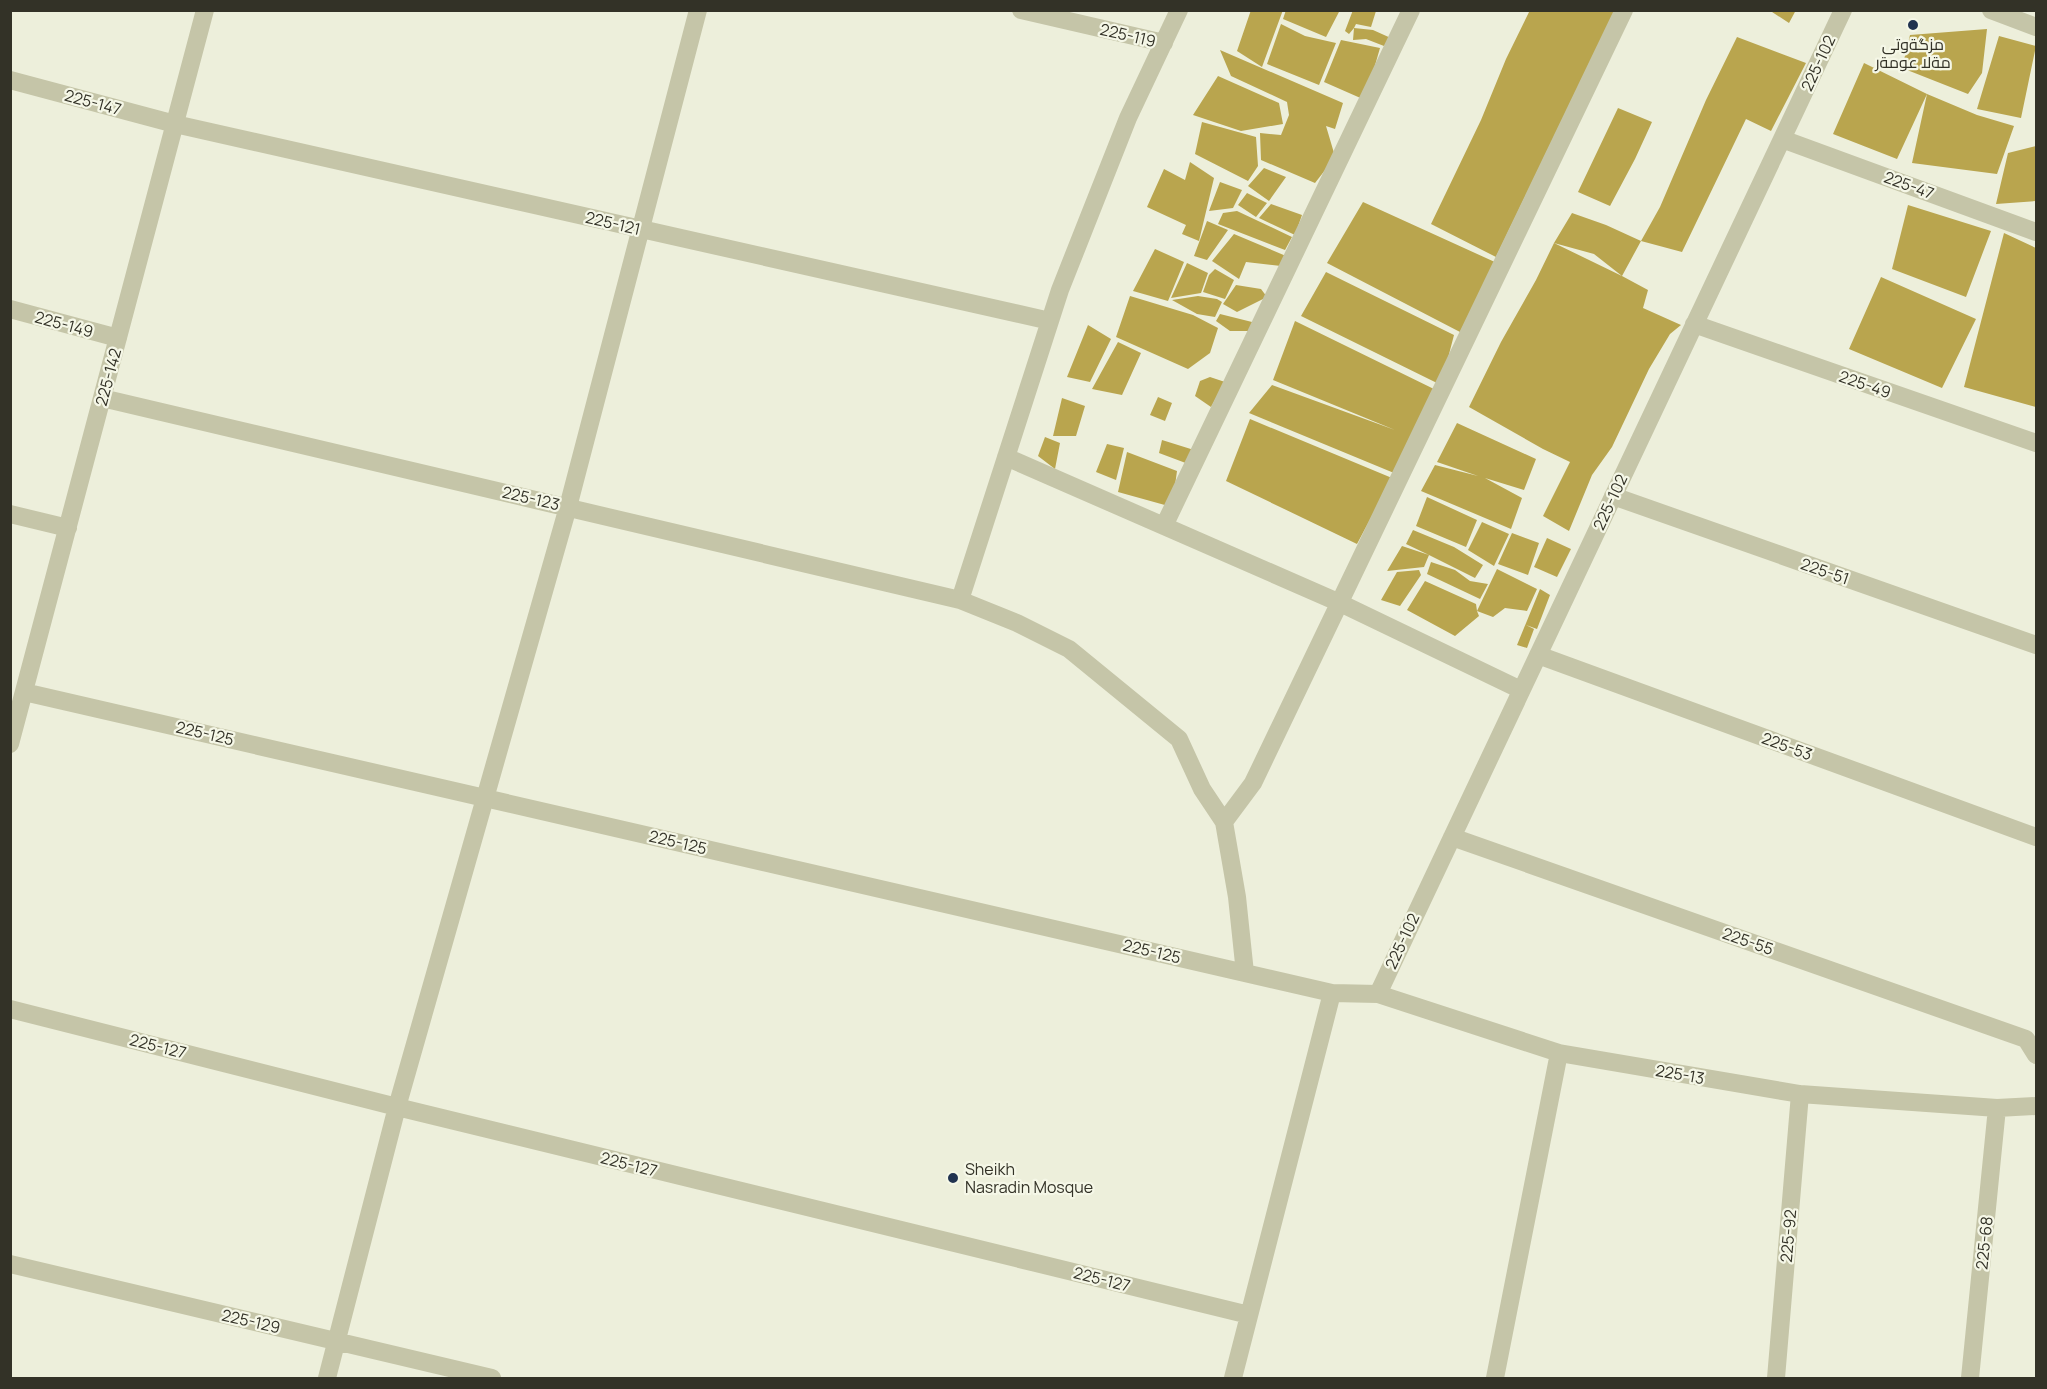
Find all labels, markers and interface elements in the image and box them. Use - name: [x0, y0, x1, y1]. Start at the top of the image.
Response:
- street label: 225-119: [1098, 18, 1158, 52]
- marker: مزگةوتی مةلا عومةر: [1906, 18, 1920, 32]
- street label: 225-102: [1795, 31, 1841, 95]
- place label: مزگةوتی مةلا عومةر: [1874, 33, 1951, 73]
- street label: 225-147: [62, 84, 124, 120]
- street label: 225-47: [1881, 166, 1937, 204]
- street label: 225-121: [583, 206, 643, 240]
- street label: 225-149: [32, 306, 96, 342]
- street label: 225-142: [90, 346, 126, 408]
- street label: 225-49: [1836, 365, 1894, 403]
- street label: 225-102: [1587, 470, 1633, 534]
- street label: 225-123: [500, 481, 562, 515]
- street label: 225-51: [1798, 553, 1852, 589]
- street label: 225-125: [174, 716, 236, 750]
- street label: 225-53: [1759, 727, 1815, 765]
- street label: 225-125: [647, 825, 709, 859]
- street label: 225-102: [1379, 909, 1425, 973]
- street label: 225-55: [1720, 922, 1776, 960]
- street label: 225-125: [1121, 934, 1183, 968]
- street label: 225-127: [127, 1028, 189, 1064]
- street label: 225-13: [1654, 1059, 1706, 1089]
- street label: 225-127: [598, 1146, 660, 1182]
- place label: Sheikh Nasradin Mosque: [965, 1158, 1093, 1198]
- marker: Sheikh Nasradin Mosque: [946, 1171, 960, 1185]
- street label: 225-92: [1775, 1209, 1801, 1263]
- street label: 225-68: [1970, 1215, 1998, 1271]
- street label: 225-127: [1071, 1261, 1133, 1297]
- street label: 225-129: [220, 1304, 282, 1338]

